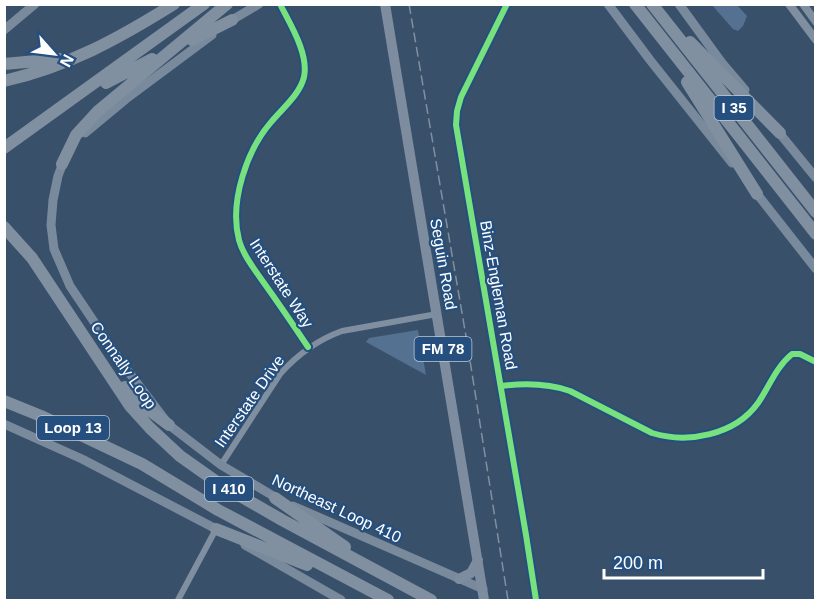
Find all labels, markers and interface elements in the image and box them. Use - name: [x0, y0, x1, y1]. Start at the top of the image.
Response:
- north arrow: [24, 24, 84, 84]
- text: N: [57, 52, 77, 70]
- road number: I 35: [714, 96, 754, 120]
- street label: Seguin Road: [427, 217, 460, 311]
- street label: Binz-Engleman Road: [477, 219, 520, 371]
- street label: Interstate Way: [247, 236, 317, 331]
- street label: Connally Loop: [87, 319, 160, 412]
- road number: FM 78: [414, 337, 472, 361]
- street label: Interstate Drive: [211, 352, 288, 451]
- road number: Loop 13: [37, 416, 109, 440]
- street label: Northeast Loop 410: [270, 471, 404, 546]
- road number: I 410: [205, 477, 253, 501]
- scale bar: [604, 542, 763, 580]
- text: 200 m: [613, 553, 663, 573]

